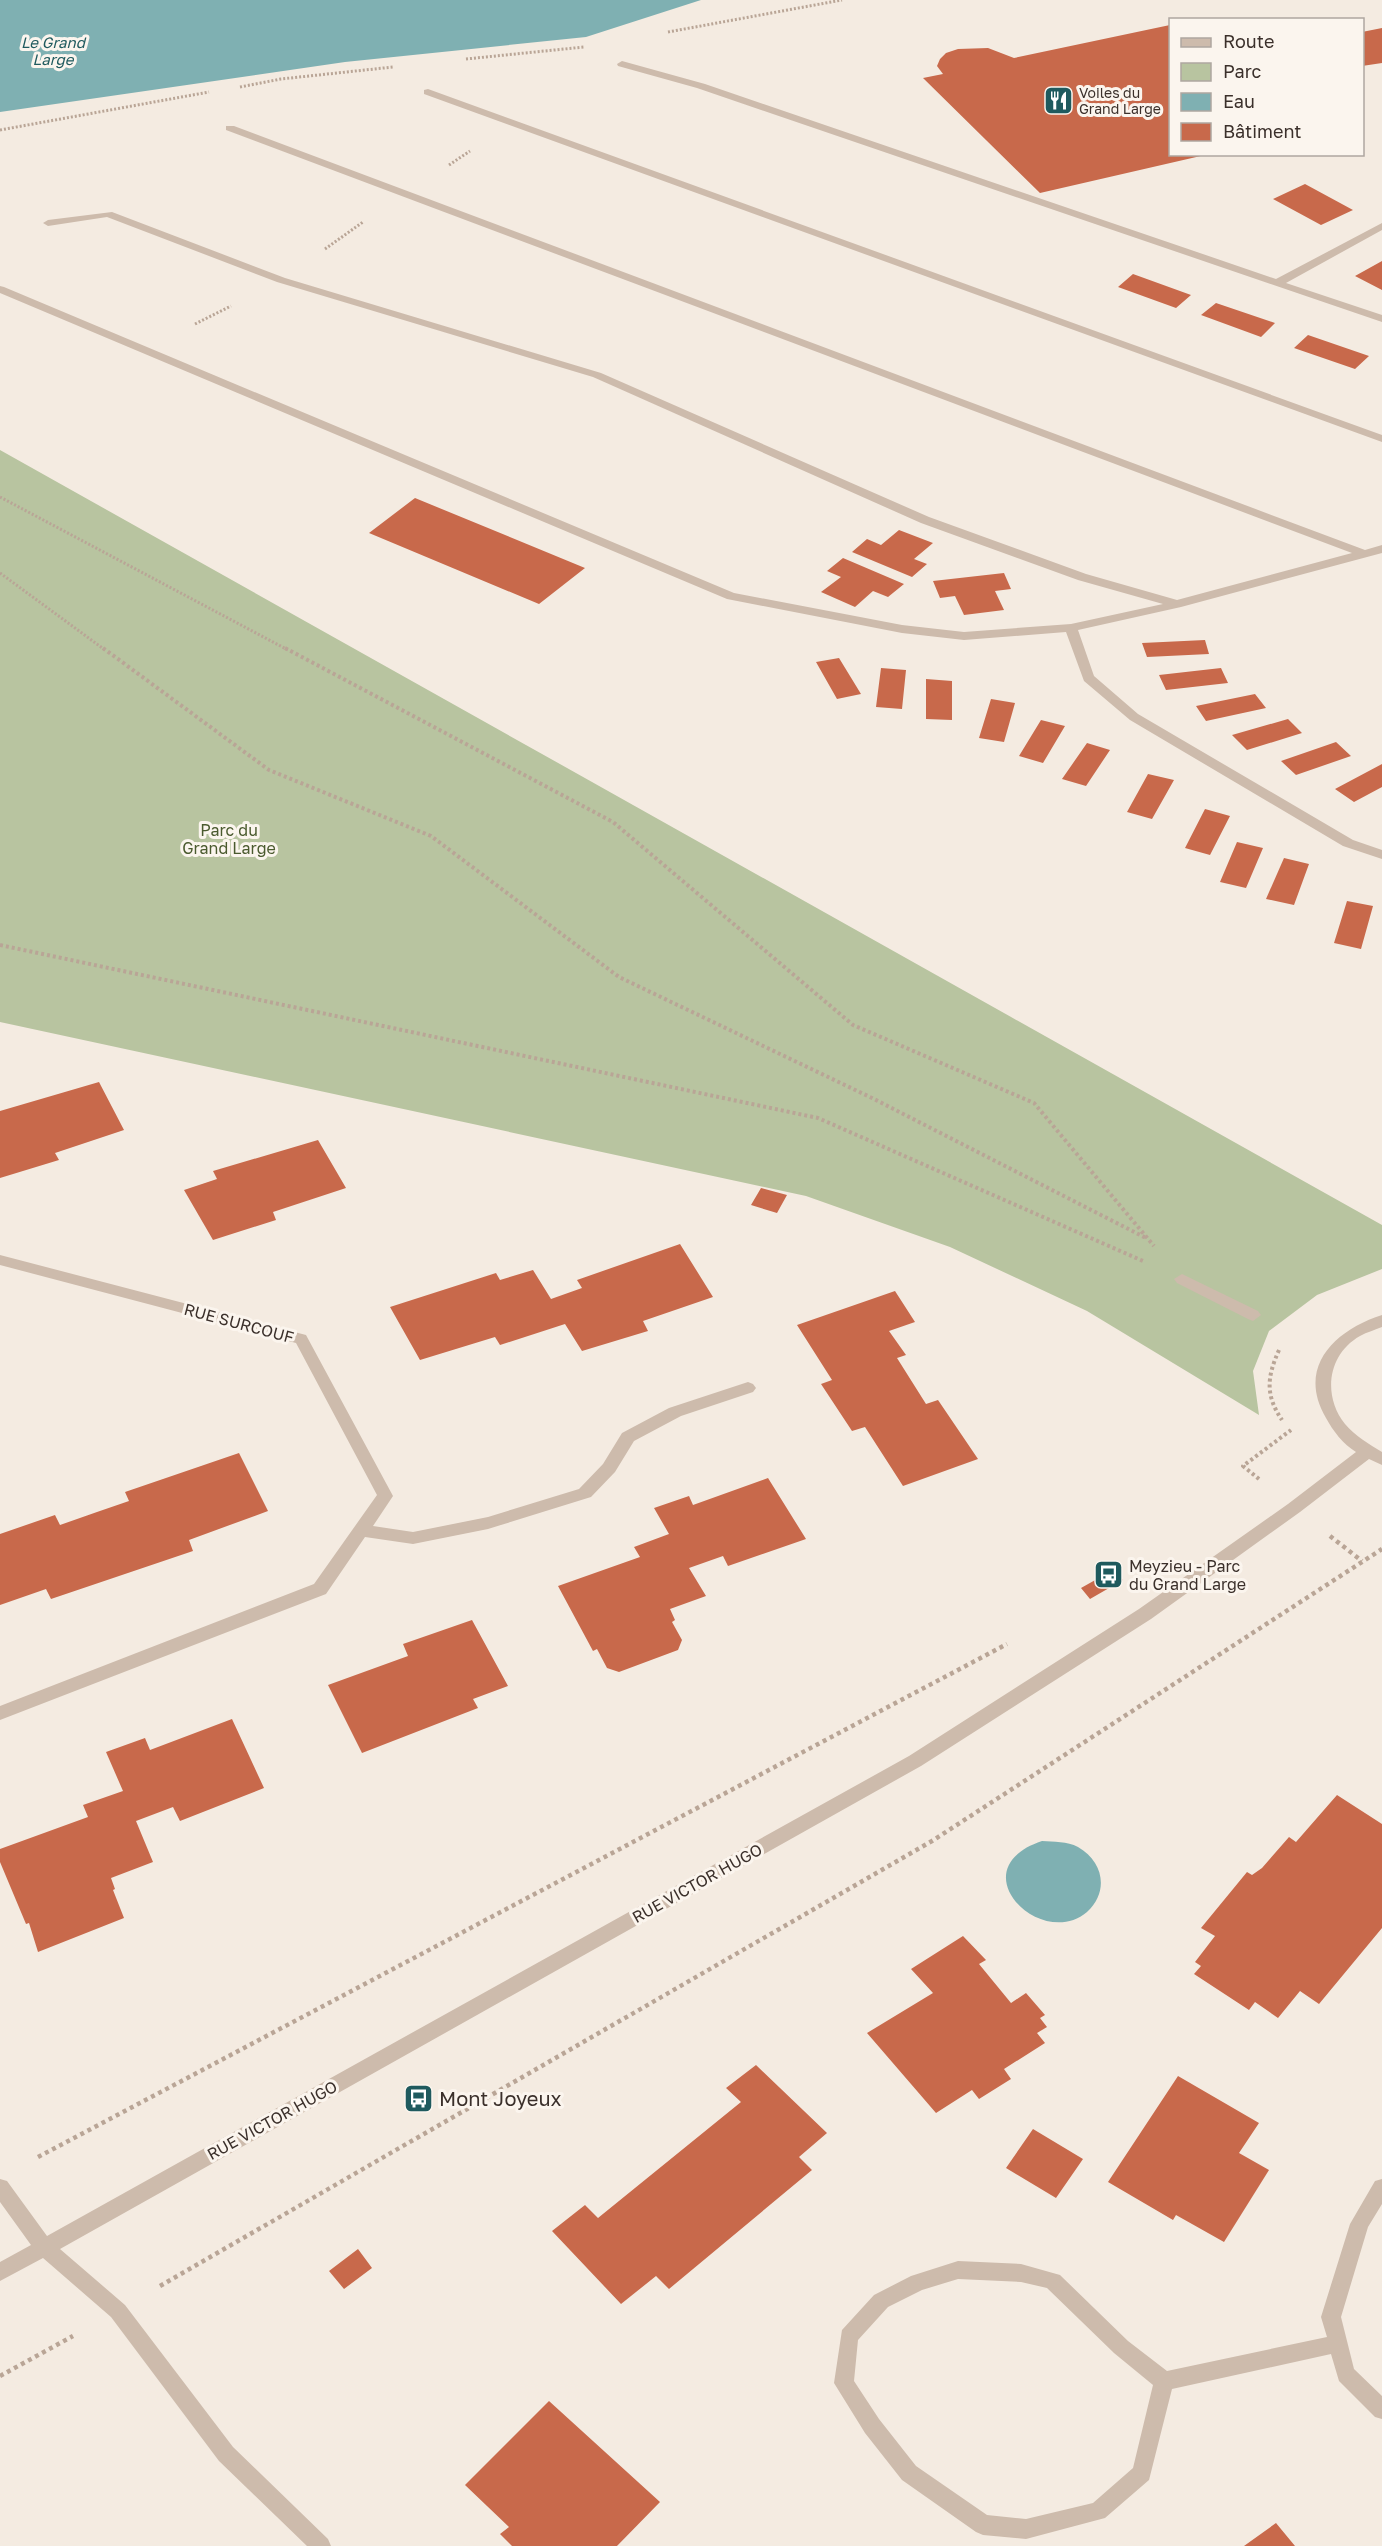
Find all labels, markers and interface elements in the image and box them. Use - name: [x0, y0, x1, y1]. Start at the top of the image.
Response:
- legend: [1169, 18, 1364, 156]
- text: Route: [1223, 30, 1274, 52]
- water label: Le Grand Large: [21, 33, 87, 69]
- text: Parc: [1223, 60, 1262, 82]
- place label: Voiles du Grand Large: [1079, 84, 1161, 117]
- restaurant icon: Voiles du Grand Large: [1042, 85, 1074, 117]
- text: Eau: [1223, 90, 1255, 112]
- text: Bâtiment: [1223, 120, 1302, 142]
- park label: Parc du Grand Large: [182, 820, 276, 858]
- street label: RUE SURCOUF: [182, 1299, 296, 1347]
- place label: Meyzieu - Parc du Grand Large: [1129, 1556, 1246, 1594]
- bus stop icon: Meyzieu - Parc du Grand Large: [1092, 1559, 1124, 1591]
- street label: RUE VICTOR HUGO: [628, 1839, 766, 1927]
- street label: RUE VICTOR HUGO: [203, 2076, 341, 2164]
- bus stop icon: Mont Joyeux: [402, 2083, 434, 2115]
- place label: Mont Joyeux: [439, 2086, 562, 2110]

